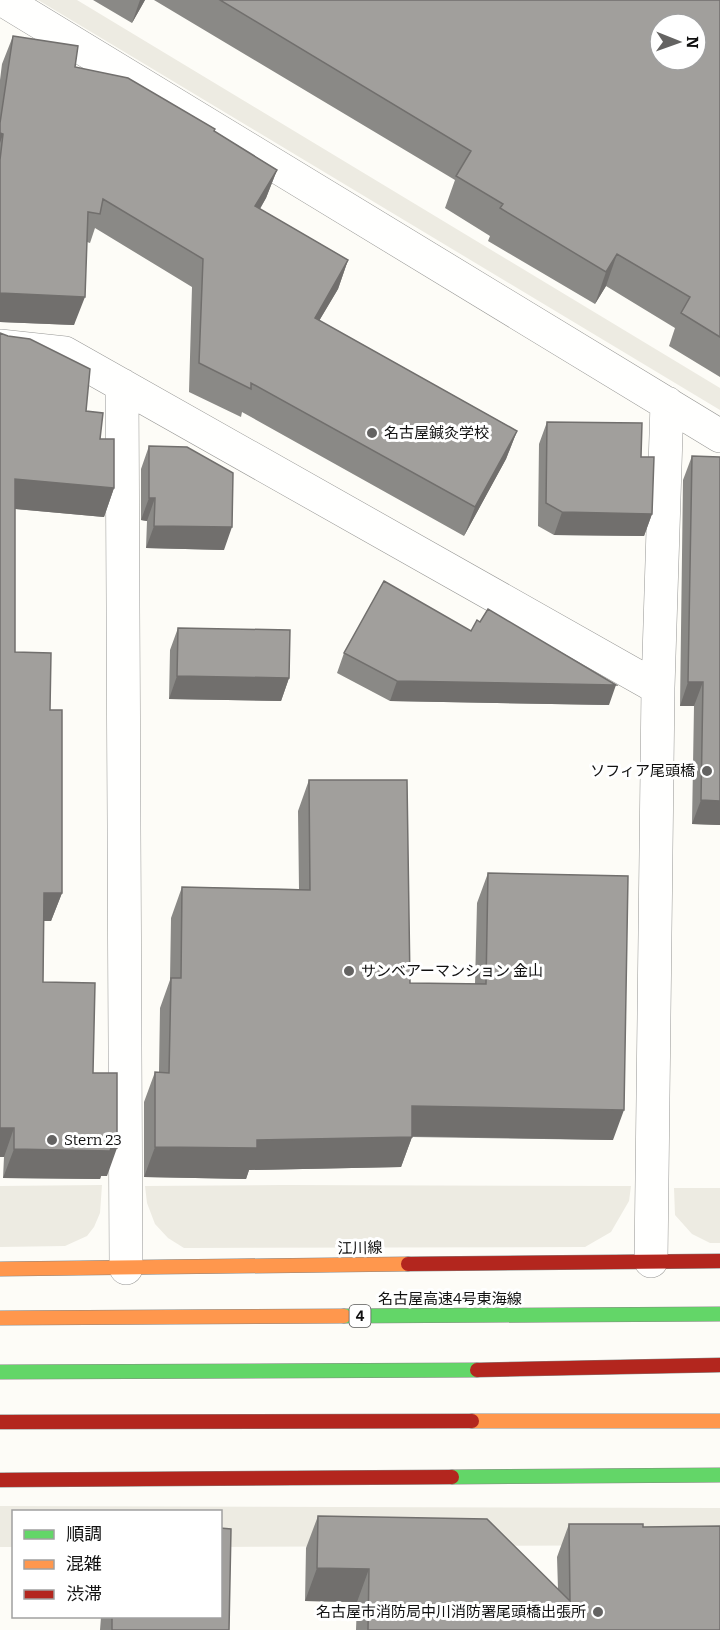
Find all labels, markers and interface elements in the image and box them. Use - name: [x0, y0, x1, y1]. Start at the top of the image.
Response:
- north arrow: [648, 12, 708, 72]
- text: N: [683, 36, 702, 49]
- place label: 名古屋鍼灸学校: [384, 424, 489, 442]
- marker: 名古屋鍼灸学校: [365, 426, 379, 440]
- place label: ソフィア尾頭橋: [590, 762, 695, 780]
- marker: ソフィア尾頭橋: [700, 764, 714, 778]
- place label: サンベアーマンション 金山: [361, 962, 543, 980]
- marker: サンベアーマンション 金山: [342, 964, 356, 978]
- place label: Stern 23: [64, 1131, 122, 1149]
- marker: Stern 23: [45, 1133, 59, 1147]
- street label: 江川線: [337, 1239, 383, 1257]
- street label: 名古屋高速4号東海線: [378, 1290, 522, 1308]
- road number: 4: [350, 1305, 370, 1327]
- legend: [12, 1510, 222, 1618]
- text: 順調: [66, 1523, 102, 1545]
- text: 混雑: [66, 1553, 102, 1575]
- text: 渋滞: [66, 1583, 102, 1605]
- place label: 名古屋市消防局中川消防署尾頭橋出張所: [316, 1603, 586, 1621]
- marker: 名古屋市消防局中川消防署尾頭橋出張所: [591, 1605, 605, 1619]

